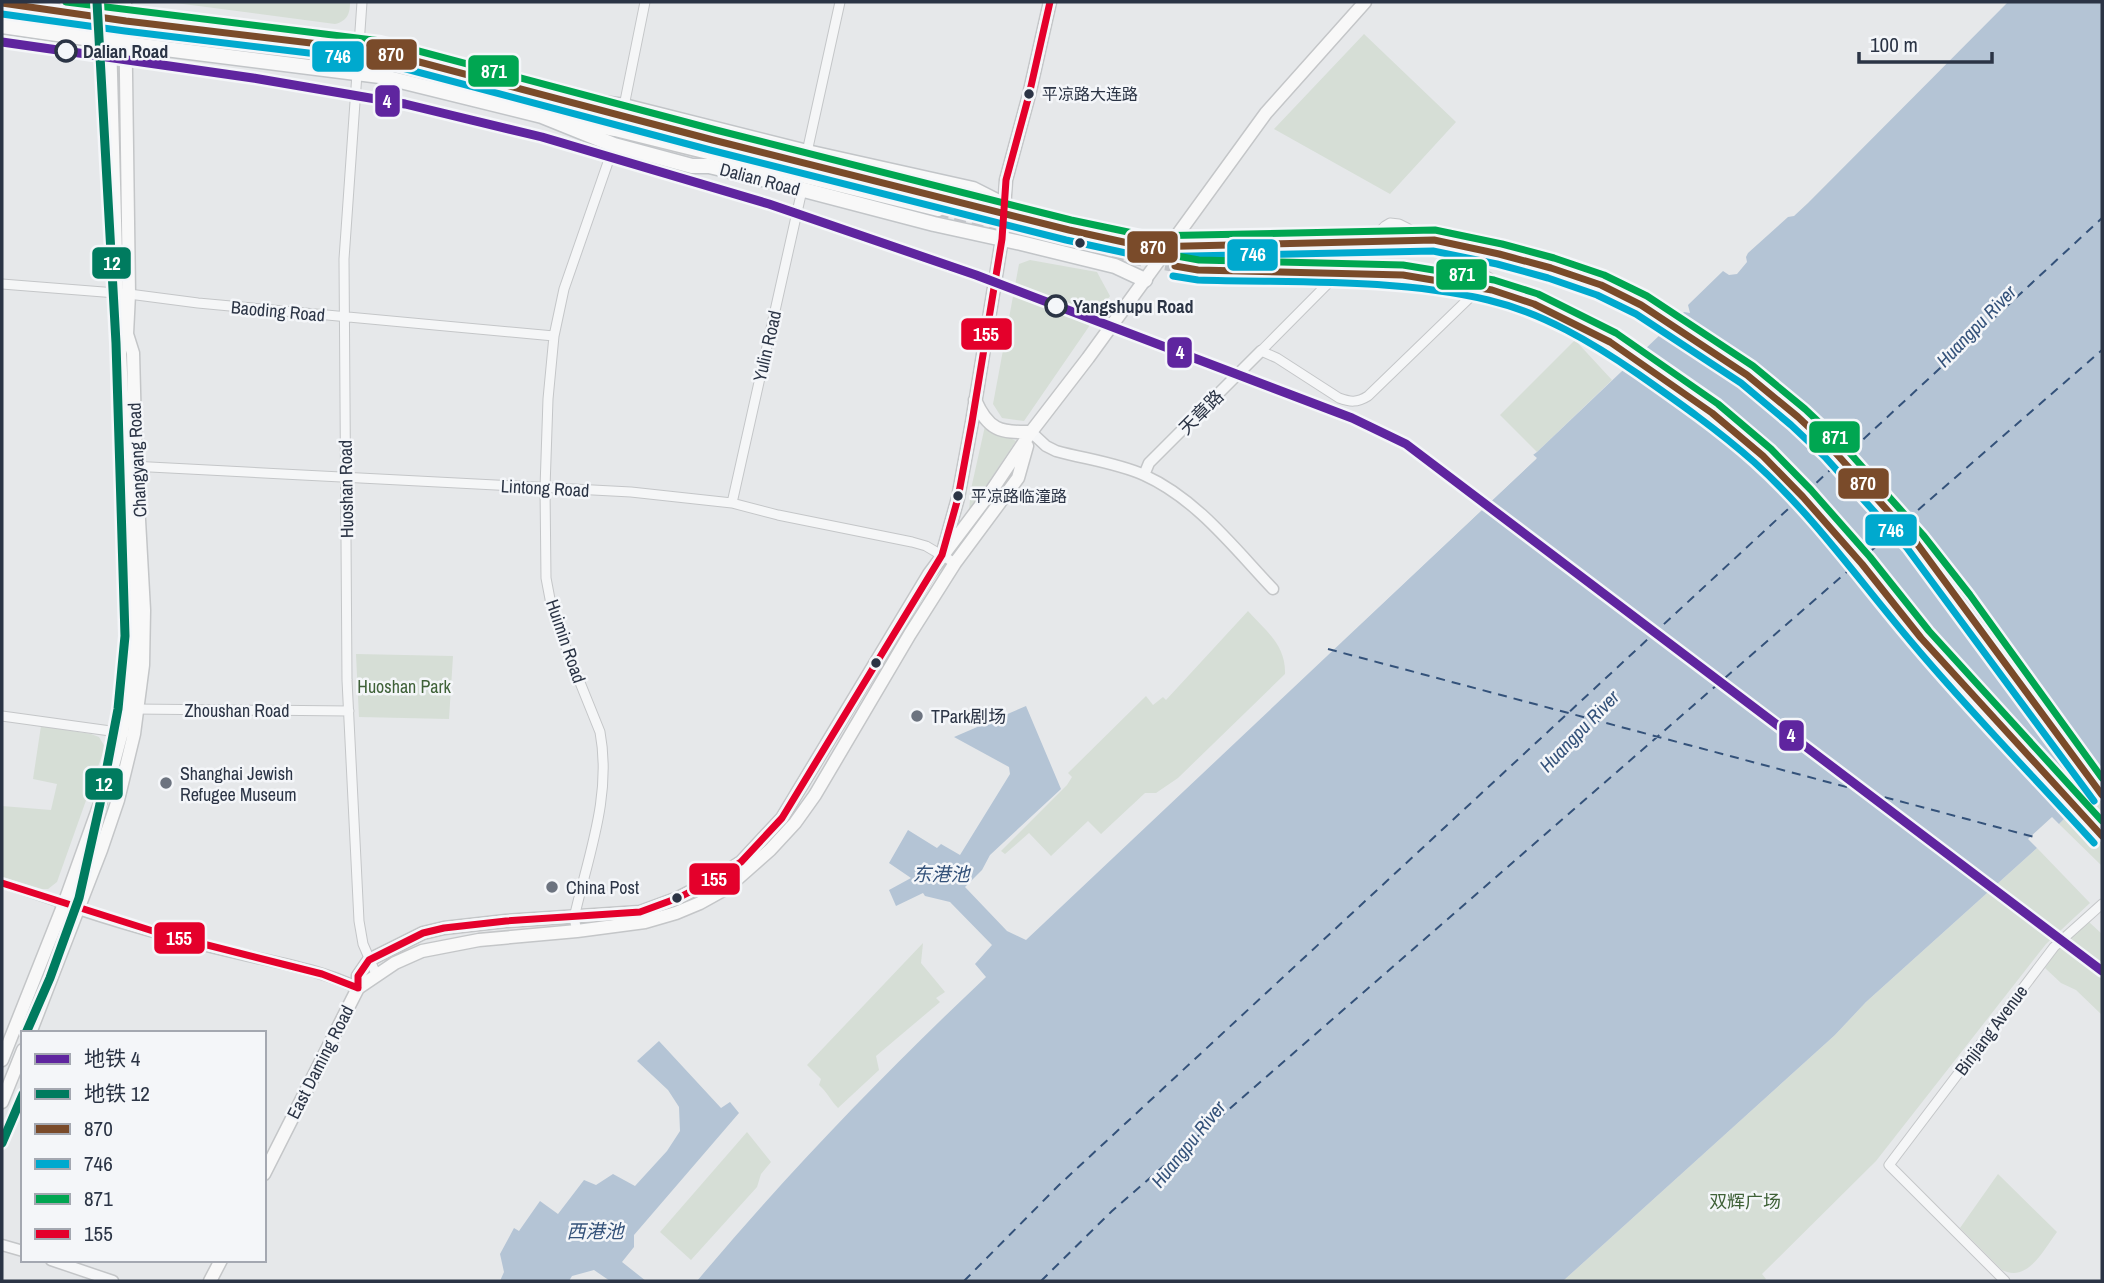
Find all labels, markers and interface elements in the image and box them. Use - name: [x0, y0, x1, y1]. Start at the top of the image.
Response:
- scale bar: [1859, 21, 1992, 65]
- text: 100 m: [1870, 30, 1918, 59]
- line badge: 870: [365, 38, 418, 71]
- place label: Dalian Road: [83, 39, 168, 64]
- marker: Dalian Road: [55, 40, 77, 62]
- line badge: 746: [311, 40, 365, 73]
- text: 870: [378, 41, 404, 67]
- text: 746: [325, 43, 351, 69]
- line badge: 871: [467, 54, 520, 88]
- text: 871: [481, 58, 507, 84]
- place label: 平凉路大连路: [1042, 83, 1138, 105]
- line badge: 4: [374, 84, 401, 118]
- marker: 平凉路大连路: [1022, 87, 1036, 101]
- text: 4: [383, 88, 392, 114]
- street label: Dalian Road: [717, 156, 803, 202]
- line badge: 870: [1126, 230, 1179, 264]
- text: 870: [1140, 234, 1166, 260]
- unlabelled marker: [1073, 236, 1087, 250]
- line badge: 746: [1226, 238, 1279, 272]
- text: 746: [1240, 241, 1266, 267]
- line badge: 12: [91, 246, 132, 280]
- text: 12: [103, 250, 121, 276]
- line badge: 871: [1435, 258, 1488, 291]
- text: 871: [1449, 261, 1475, 287]
- water label: Huangpu River: [1930, 279, 2022, 373]
- street label: Baoding Road: [230, 294, 326, 328]
- place label: Yangshupu Road: [1073, 294, 1194, 319]
- marker: Yangshupu Road: [1045, 295, 1067, 317]
- street label: Yulin Road: [747, 308, 787, 384]
- line badge: 155: [960, 317, 1013, 351]
- text: 155: [973, 321, 999, 347]
- line badge: 4: [1166, 336, 1193, 369]
- text: 4: [1176, 339, 1185, 365]
- street label: 天章路: [1173, 384, 1229, 440]
- street label: Changyang Road: [122, 402, 152, 518]
- line badge: 871: [1808, 420, 1861, 454]
- text: 871: [1822, 424, 1848, 450]
- street label: Huoshan Road: [333, 440, 359, 538]
- line badge: 870: [1837, 467, 1890, 500]
- text: 870: [1850, 470, 1876, 496]
- street label: Lintong Road: [500, 473, 590, 503]
- place label: 平凉路临潼路: [971, 485, 1067, 507]
- marker: 平凉路临潼路: [951, 489, 965, 503]
- line badge: 746: [1864, 513, 1918, 547]
- text: 746: [1878, 517, 1904, 543]
- street label: Huimin Road: [540, 596, 592, 686]
- unlabelled marker: [869, 656, 883, 670]
- park label: Huoshan Park: [357, 674, 451, 699]
- water label: Huangpu River: [1533, 684, 1625, 778]
- street label: Zhoushan Road: [184, 698, 290, 723]
- place label: TPark剧场: [931, 704, 1006, 729]
- marker: TPark剧场: [909, 708, 925, 724]
- line badge: 4: [1778, 719, 1805, 752]
- text: 4: [1787, 722, 1796, 748]
- place label: Shanghai Jewish Refugee Museum: [180, 761, 297, 807]
- line badge: 12: [84, 767, 124, 801]
- text: 12: [95, 771, 113, 797]
- marker: Shanghai Jewish Refugee Museum: [158, 775, 174, 791]
- water label: 东港池: [912, 861, 971, 887]
- line badge: 155: [688, 862, 741, 896]
- text: 155: [701, 866, 727, 892]
- place label: China Post: [566, 875, 639, 900]
- marker: China Post: [544, 879, 560, 895]
- unlabelled marker: [670, 891, 684, 905]
- line badge: 155: [153, 921, 206, 955]
- text: 155: [166, 925, 192, 951]
- street label: Binjiang Avenue: [1949, 980, 2033, 1080]
- street label: East Daming Road: [281, 1001, 359, 1123]
- legend: [21, 1031, 266, 1262]
- text: 地铁 4: [84, 1044, 141, 1073]
- text: 地铁 12: [84, 1079, 150, 1108]
- water label: Huangpu River: [1145, 1094, 1232, 1193]
- text: 870: [84, 1114, 113, 1143]
- text: 746: [84, 1149, 113, 1178]
- text: 871: [84, 1184, 113, 1213]
- park label: 双辉广场: [1709, 1189, 1781, 1214]
- water label: 西港池: [566, 1218, 625, 1244]
- text: 155: [84, 1219, 113, 1248]

